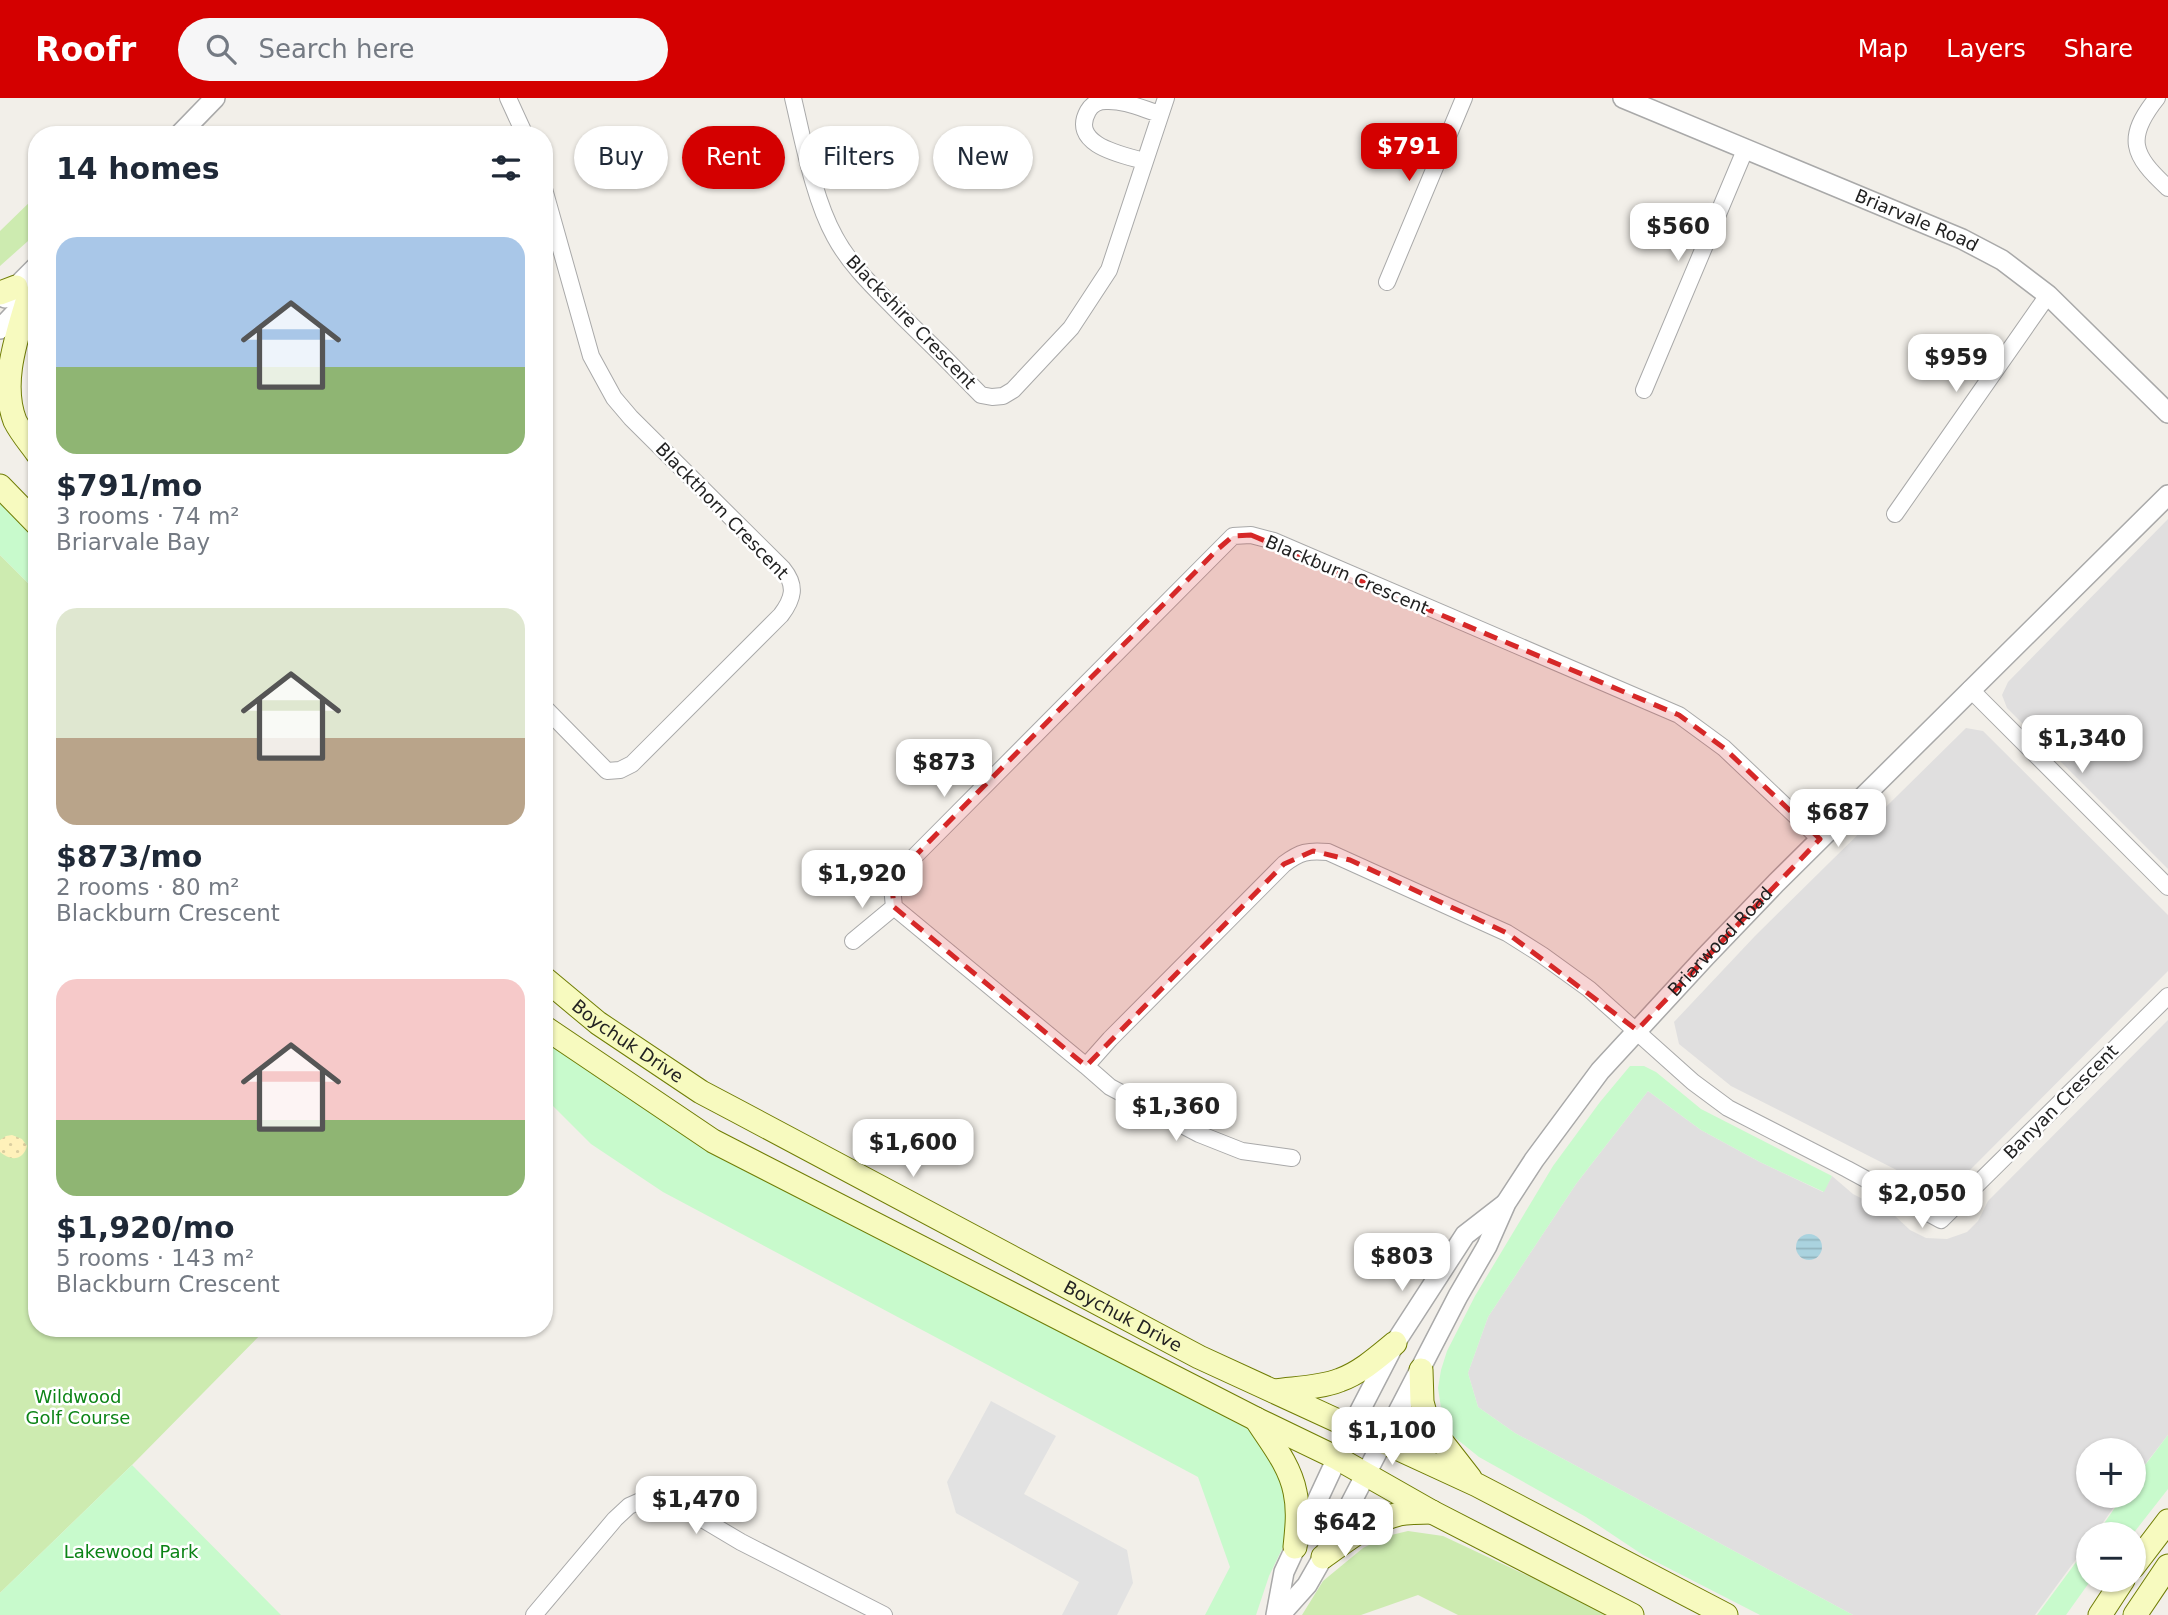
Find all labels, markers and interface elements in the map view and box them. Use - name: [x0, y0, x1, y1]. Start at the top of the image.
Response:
- search box: [178, 18, 668, 81]
- text: Roofr: [35, 30, 136, 69]
- icon: search: [202, 30, 240, 68]
- text: Search here: [258, 34, 415, 64]
- text: Map: [1858, 35, 1908, 63]
- text: Layers: [1946, 35, 2026, 63]
- text: Share: [2064, 35, 2133, 63]
- pin: $791: [1368, 123, 1450, 183]
- chip: Buy: [574, 126, 668, 189]
- chip: Rent: [682, 126, 785, 189]
- chip: Filters: [799, 126, 919, 189]
- chip: New: [933, 126, 1033, 189]
- text: $791: [1377, 133, 1441, 159]
- icon: filters: [487, 149, 525, 187]
- text: 14 homes: [56, 151, 220, 186]
- street label: Briarvale Road: [1852, 185, 1982, 256]
- pin: $560: [1637, 204, 1719, 263]
- text: $560: [1646, 213, 1710, 239]
- street label: Blackshire Crescent: [842, 250, 981, 393]
- icon: home: [228, 282, 354, 408]
- pin: $959: [1915, 334, 1997, 394]
- text: $959: [1924, 344, 1988, 370]
- street label: Blackthorn Crescent: [652, 438, 793, 583]
- text: $791/mo: [56, 468, 202, 503]
- text: 3 rooms · 74 m²: [56, 503, 240, 529]
- text: Briarvale Bay: [56, 529, 210, 555]
- street label: Blackburn Crescent: [1262, 531, 1432, 618]
- icon: home: [228, 653, 354, 779]
- pin: $1,340: [2025, 716, 2139, 775]
- text: $1,340: [2038, 725, 2126, 751]
- pin: $873: [903, 740, 985, 799]
- text: $873: [912, 749, 976, 775]
- pin: $687: [1797, 790, 1879, 849]
- text: $687: [1806, 799, 1870, 825]
- text: $873/mo: [56, 839, 202, 874]
- pin: $1,920: [805, 850, 919, 910]
- text: $1,920: [818, 860, 906, 886]
- text: 2 rooms · 80 m²: [56, 874, 240, 900]
- street label: Briarwood Road: [1663, 882, 1776, 1000]
- text: Blackburn Crescent: [56, 900, 280, 926]
- street label: Boychuk Drive: [568, 995, 687, 1087]
- icon: home: [228, 1024, 354, 1150]
- street label: Banyan Crescent: [1999, 1040, 2122, 1163]
- pin: $1,360: [1119, 1084, 1233, 1143]
- text: $1,360: [1132, 1093, 1220, 1119]
- pin: $1,600: [856, 1119, 970, 1179]
- text: $1,600: [869, 1129, 957, 1155]
- pin: $2,050: [1865, 1170, 1979, 1230]
- text: $2,050: [1878, 1180, 1966, 1206]
- text: $1,920/mo: [56, 1210, 235, 1245]
- pin: $803: [1361, 1234, 1443, 1293]
- text: $803: [1370, 1243, 1434, 1269]
- text: 5 rooms · 143 m²: [56, 1245, 254, 1271]
- text: Blackburn Crescent: [56, 1271, 280, 1297]
- street label: Boychuk Drive: [1060, 1276, 1186, 1356]
- park label: Wildwood Golf Course: [26, 1386, 130, 1428]
- pin: $1,100: [1335, 1408, 1449, 1467]
- text: $1,100: [1348, 1417, 1436, 1443]
- map controls: [2076, 1438, 2146, 1592]
- button: +: [2076, 1438, 2146, 1508]
- pin: $1,470: [639, 1476, 753, 1536]
- text: $1,470: [652, 1486, 740, 1512]
- pin: $642: [1304, 1500, 1386, 1559]
- text: $642: [1313, 1509, 1377, 1535]
- button: −: [2076, 1522, 2146, 1592]
- park label: Lakewood Park: [64, 1541, 199, 1562]

